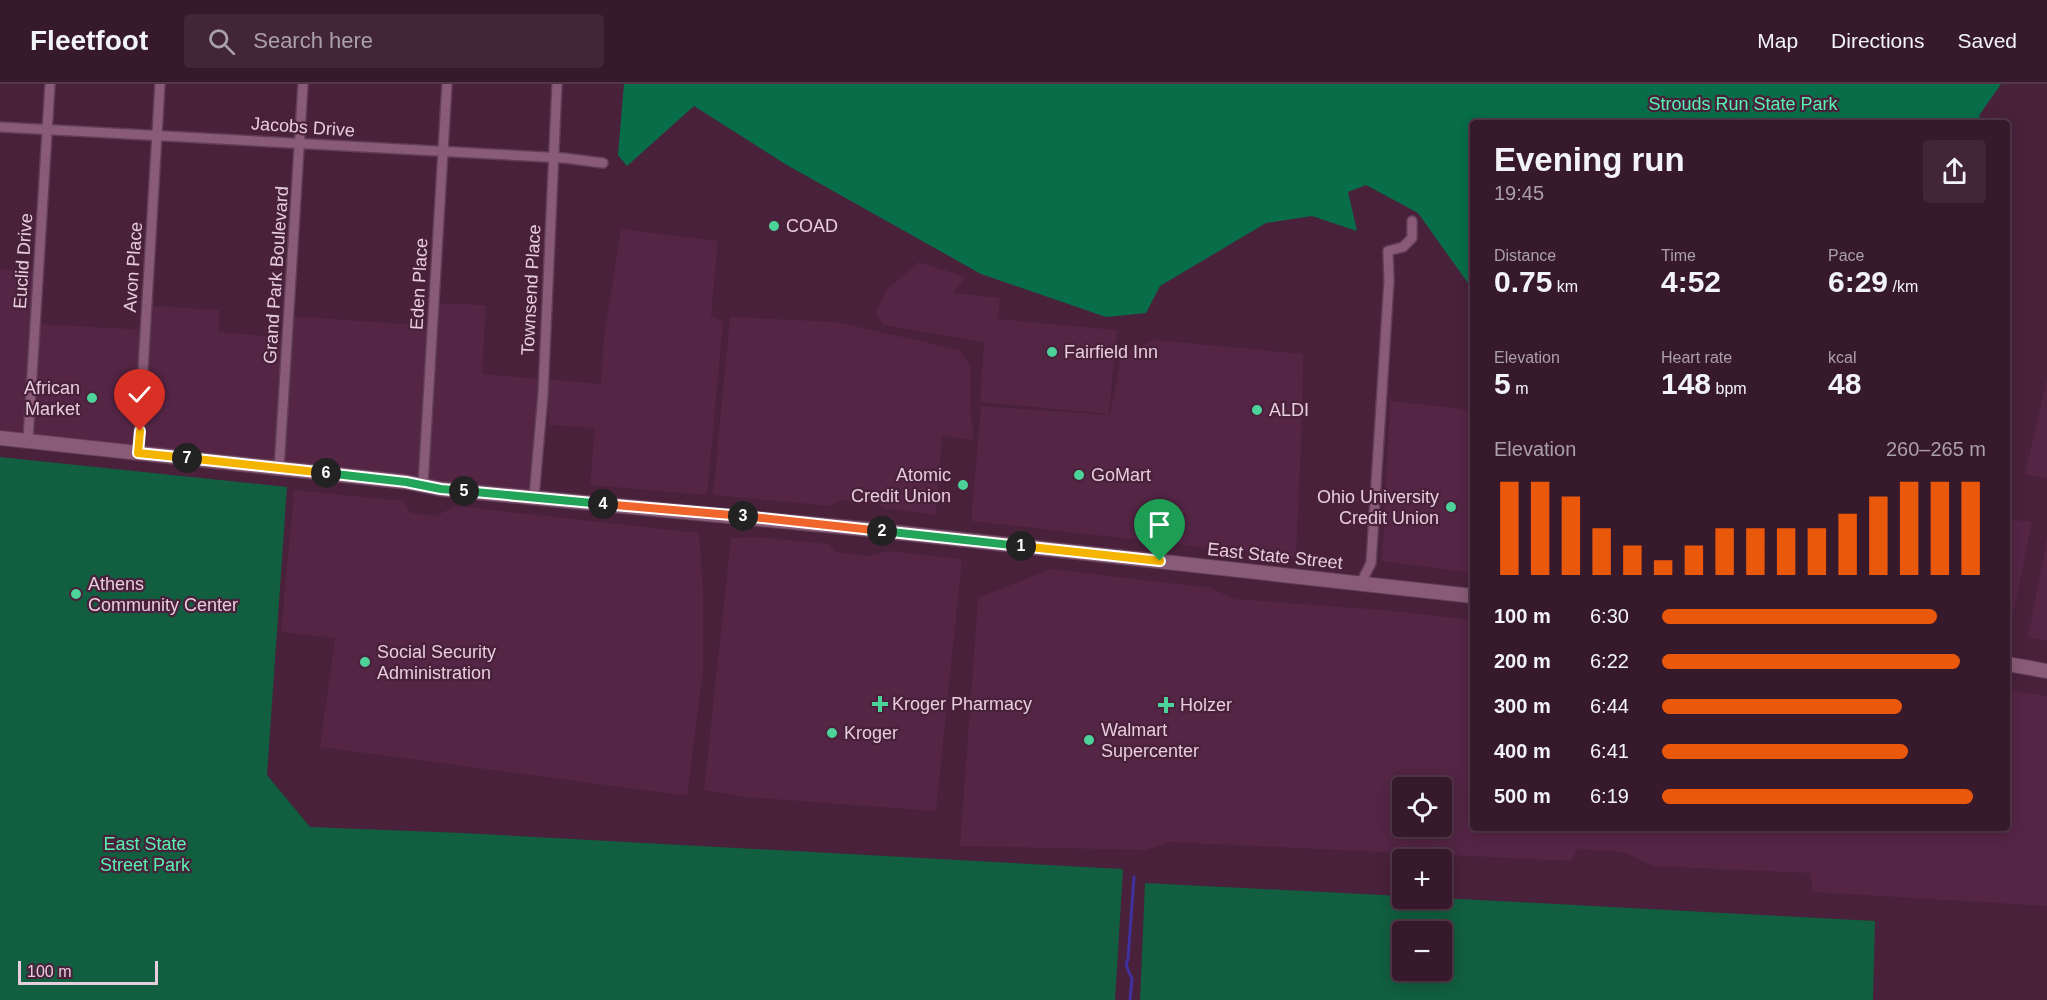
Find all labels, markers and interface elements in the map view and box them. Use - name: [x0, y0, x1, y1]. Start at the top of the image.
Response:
- search box: [184, 14, 604, 68]
- text: Fleetfoot: [30, 25, 148, 56]
- icon: search: [205, 25, 238, 58]
- text: Search here: [253, 28, 373, 53]
- text: Map: [1757, 29, 1798, 52]
- text: Directions: [1831, 29, 1924, 52]
- text: Saved: [1957, 29, 2017, 52]
- park label: Strouds Run State Park: [1648, 94, 1839, 114]
- street label: Jacobs Drive: [250, 113, 356, 141]
- button: share: [1923, 140, 1986, 203]
- text: Evening run: [1494, 141, 1685, 178]
- text: 19:45: [1494, 182, 1544, 204]
- street label: Grand Park Boulevard: [260, 185, 292, 365]
- street label: Euclid Drive: [10, 212, 36, 310]
- place label: COAD: [786, 216, 838, 236]
- marker: COAD: [767, 219, 781, 233]
- street label: Avon Place: [120, 221, 146, 313]
- street label: Townsend Place: [518, 224, 544, 356]
- street label: Eden Place: [407, 238, 431, 330]
- text: Distance: [1494, 247, 1556, 264]
- text: Time: [1661, 247, 1696, 264]
- text: Pace: [1828, 247, 1864, 264]
- text: 0.75: [1494, 265, 1552, 298]
- text: 4:52: [1661, 265, 1721, 298]
- text: 6:29: [1828, 265, 1888, 298]
- text: km: [1552, 278, 1578, 295]
- text: /km: [1888, 278, 1918, 295]
- place label: Fairfield Inn: [1064, 342, 1158, 362]
- marker: Fairfield Inn: [1045, 345, 1059, 359]
- text: Elevation: [1494, 349, 1560, 366]
- text: Heart rate: [1661, 349, 1732, 366]
- text: kcal: [1828, 349, 1856, 366]
- text: 5: [1494, 367, 1511, 400]
- text: 148: [1661, 367, 1711, 400]
- text: 48: [1828, 367, 1861, 400]
- pin: [114, 369, 165, 431]
- place label: African Market: [24, 378, 80, 419]
- icon: check: [123, 378, 156, 411]
- text: m: [1511, 380, 1528, 397]
- text: bpm: [1711, 380, 1747, 397]
- marker: African Market: [85, 391, 99, 405]
- place label: ALDI: [1269, 400, 1309, 420]
- marker: ALDI: [1250, 403, 1264, 417]
- text: Elevation: [1494, 438, 1576, 460]
- text: 260–265 m: [1886, 438, 1986, 460]
- pin: 7: [172, 443, 202, 473]
- text: 7: [183, 449, 191, 466]
- pin: 6: [311, 458, 341, 488]
- text: 6: [322, 464, 330, 481]
- place label: Atomic Credit Union: [851, 465, 951, 506]
- place label: GoMart: [1091, 465, 1151, 485]
- marker: GoMart: [1072, 468, 1086, 482]
- pin: 5: [449, 476, 479, 506]
- marker: Atomic Credit Union: [956, 478, 970, 492]
- text: 5: [460, 482, 468, 499]
- place label: Ohio University Credit Union: [1317, 487, 1439, 528]
- pin: 4: [588, 489, 618, 519]
- text: 4: [599, 495, 607, 512]
- pin: [1134, 499, 1185, 561]
- marker: Ohio University Credit Union: [1444, 500, 1458, 514]
- pin: 3: [728, 501, 758, 531]
- text: 3: [739, 507, 747, 524]
- icon: arrive: [1143, 508, 1176, 541]
- pin: 2: [867, 516, 897, 546]
- text: 2: [878, 522, 886, 539]
- pin: 1: [1006, 531, 1036, 561]
- text: 1: [1017, 537, 1025, 554]
- street label: East State Street: [1206, 539, 1344, 573]
- place label: Athens Community Center: [88, 574, 238, 615]
- marker: Athens Community Center: [69, 587, 83, 601]
- text: 100 m: [1494, 605, 1551, 627]
- text: 6:30: [1590, 605, 1629, 627]
- place label: Social Security Administration: [377, 642, 496, 683]
- text: 200 m: [1494, 650, 1551, 672]
- text: 6:22: [1590, 650, 1629, 672]
- marker: Social Security Administration: [358, 655, 372, 669]
- place label: Kroger Pharmacy: [892, 694, 1032, 714]
- place label: Holzer: [1180, 695, 1232, 715]
- text: 300 m: [1494, 695, 1551, 717]
- text: 6:44: [1590, 695, 1629, 717]
- marker: Holzer: [1157, 696, 1175, 714]
- marker: Kroger Pharmacy: [873, 697, 887, 711]
- place label: Walmart Supercenter: [1101, 720, 1199, 761]
- place label: Kroger: [844, 723, 898, 743]
- marker: Kroger: [825, 726, 839, 740]
- marker: Walmart Supercenter: [1082, 733, 1096, 747]
- text: 400 m: [1494, 740, 1551, 762]
- text: 6:41: [1590, 740, 1629, 762]
- map controls: [1392, 777, 1452, 981]
- button: locate: [1392, 777, 1452, 837]
- text: 500 m: [1494, 785, 1551, 807]
- text: 6:19: [1590, 785, 1629, 807]
- park label: East State Street Park: [100, 834, 191, 875]
- button: +: [1392, 849, 1452, 909]
- button: −: [1392, 921, 1452, 981]
- scale bar: [18, 958, 158, 986]
- text: 100 m: [27, 963, 71, 980]

